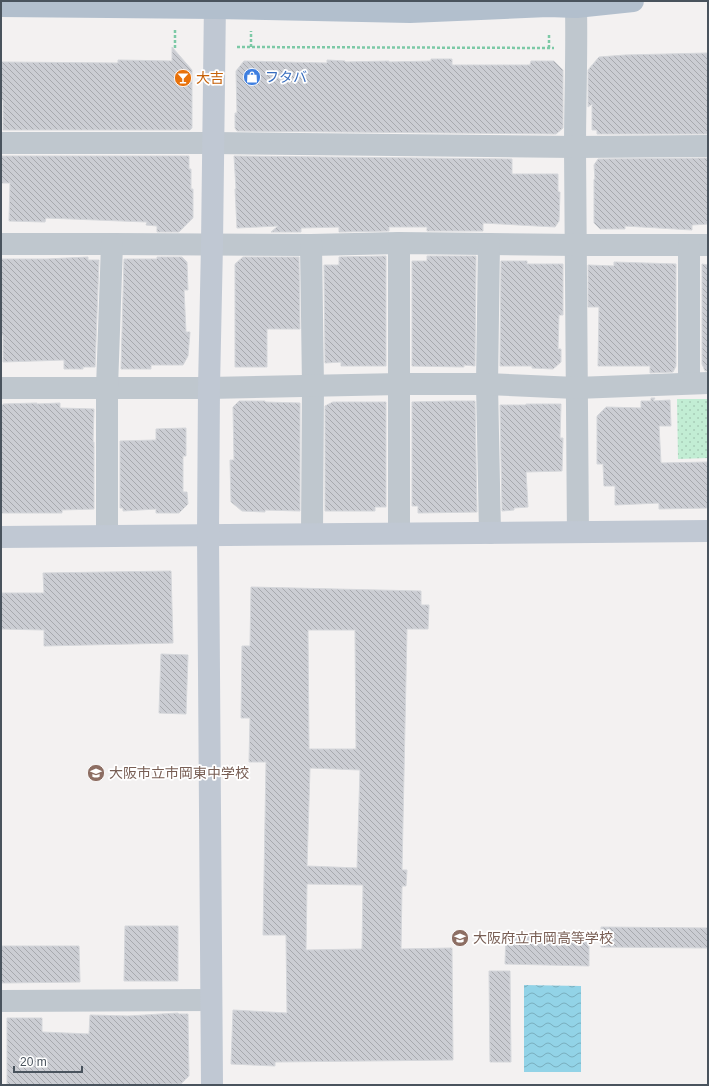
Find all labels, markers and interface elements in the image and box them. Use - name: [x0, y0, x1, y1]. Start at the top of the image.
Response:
- shop icon: フタバ: [242, 67, 262, 87]
- bar icon: 大吉: [173, 68, 193, 88]
- place label: フタバ: [265, 69, 307, 85]
- place label: 大吉: [196, 70, 224, 86]
- school or university icon: 大阪市立市岡東中学校: [86, 763, 106, 783]
- place label: 大阪市立市岡東中学校: [109, 765, 249, 781]
- school or university icon: 大阪府立市岡高等学校: [450, 928, 470, 948]
- place label: 大阪府立市岡高等学校: [473, 930, 613, 946]
- scale bar: [14, 1048, 82, 1074]
- text: 20 m: [20, 1055, 47, 1069]

